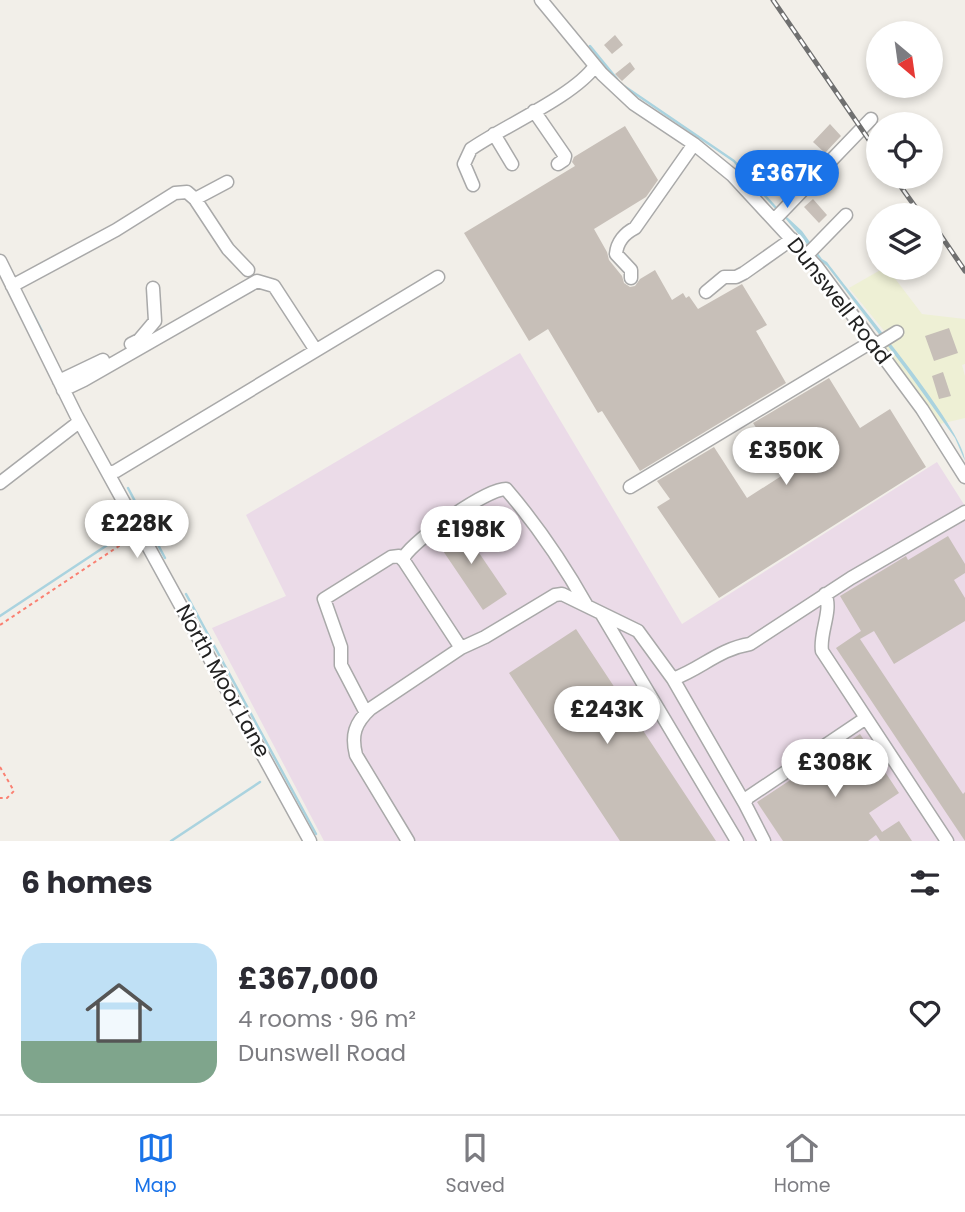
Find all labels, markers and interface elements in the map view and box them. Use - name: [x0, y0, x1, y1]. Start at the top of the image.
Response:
- north arrow: [866, 21, 943, 98]
- map controls: [866, 21, 943, 280]
- button: locate: [866, 112, 943, 189]
- pin: £367K: [738, 150, 836, 210]
- text: £367K: [751, 157, 823, 189]
- button: layers: [866, 203, 943, 280]
- street label: Dunswell Road: [781, 231, 898, 370]
- pin: £350K: [737, 428, 835, 487]
- text: £350K: [748, 434, 824, 466]
- pin: £228K: [88, 500, 186, 560]
- pin: £198K: [422, 506, 520, 566]
- text: £228K: [101, 507, 173, 539]
- text: £198K: [437, 513, 505, 545]
- street label: North Moor Lane: [169, 599, 278, 763]
- pin: £243K: [558, 686, 656, 746]
- text: £243K: [570, 693, 644, 725]
- pin: £308K: [786, 740, 884, 799]
- text: £308K: [797, 746, 873, 778]
- text: 6 homes: [21, 861, 153, 904]
- icon: filters: [906, 864, 944, 902]
- text: £367,000: [238, 957, 379, 1000]
- icon: home: [77, 971, 161, 1055]
- icon: heart: [906, 994, 944, 1032]
- text: 4 rooms · 96 m²: [238, 1003, 416, 1035]
- text: Dunswell Road: [238, 1037, 406, 1069]
- tab: Map: [134, 1129, 177, 1200]
- tab: Saved: [446, 1129, 505, 1200]
- tab: Home: [774, 1129, 830, 1200]

